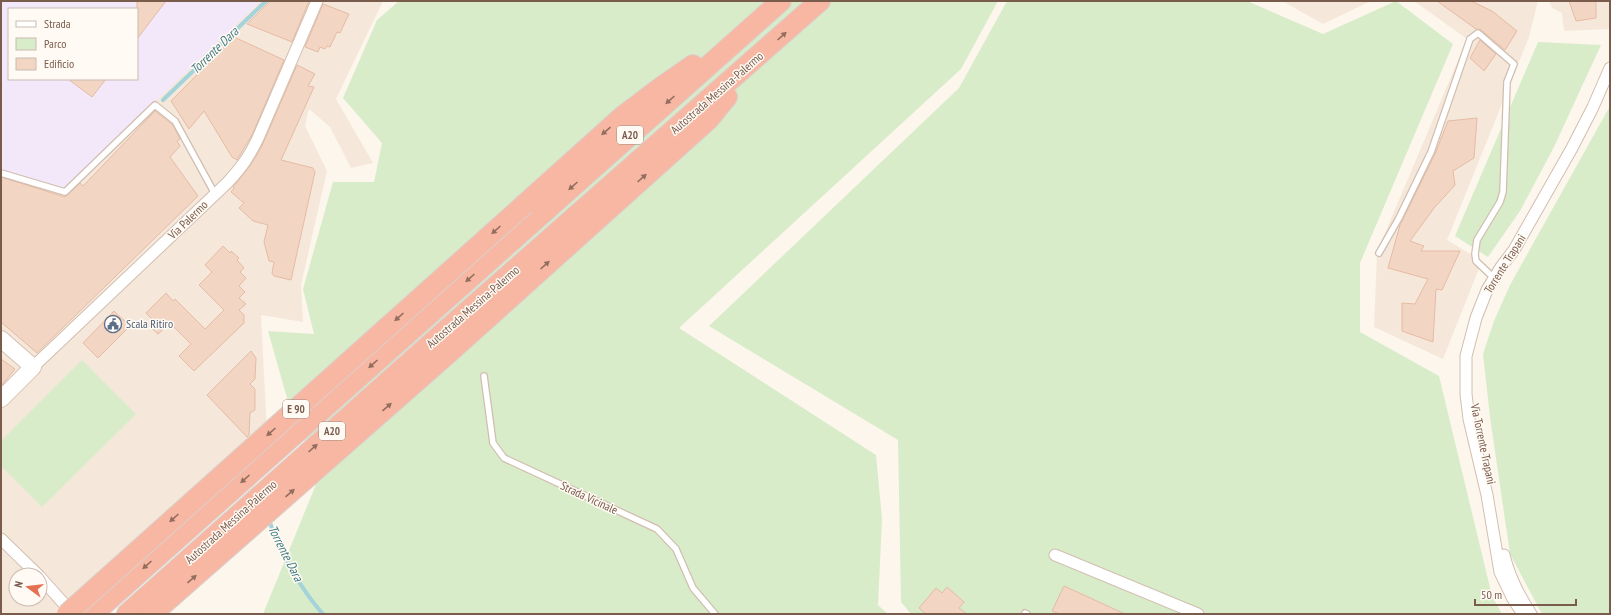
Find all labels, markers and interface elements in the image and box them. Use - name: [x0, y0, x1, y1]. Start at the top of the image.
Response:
- legend: [8, 8, 138, 80]
- text: Strada: [44, 16, 71, 31]
- water label: Torrente Dara: [187, 23, 243, 78]
- one-way arrow: [776, 32, 787, 41]
- text: Parco: [44, 36, 66, 51]
- street label: Autostrada Messina-Palermo: [667, 48, 766, 137]
- text: Edificio: [44, 56, 74, 71]
- one-way arrow: [665, 95, 675, 104]
- one-way arrow: [601, 126, 611, 135]
- road number: A20: [617, 126, 643, 144]
- one-way arrow: [637, 174, 647, 183]
- one-way arrow: [568, 182, 578, 191]
- street label: Via Palermo: [164, 197, 211, 243]
- one-way arrow: [491, 225, 501, 234]
- street label: Torrente Trapani: [1481, 231, 1529, 296]
- one-way arrow: [540, 261, 551, 270]
- street label: Autostrada Messina-Palermo: [423, 262, 522, 351]
- one-way arrow: [465, 273, 475, 283]
- one-way arrow: [394, 312, 404, 321]
- public building icon: Scala Ritiro: [103, 314, 123, 334]
- place label: Scala Ritiro: [126, 316, 173, 331]
- one-way arrow: [368, 360, 378, 369]
- road number: E 90: [283, 400, 309, 418]
- street label: Via Torrente Trapani: [1467, 401, 1499, 486]
- one-way arrow: [382, 402, 392, 412]
- road number: A20: [319, 422, 345, 440]
- one-way arrow: [266, 427, 277, 436]
- one-way arrow: [308, 444, 318, 453]
- one-way arrow: [240, 474, 249, 483]
- street label: Autostrada Messina-Palermo: [182, 477, 280, 567]
- street label: Strada Vicinale: [558, 478, 620, 517]
- one-way arrow: [285, 489, 294, 498]
- one-way arrow: [169, 514, 180, 523]
- water label: Torrente Dara: [264, 522, 307, 585]
- one-way arrow: [142, 561, 153, 570]
- north arrow: [8, 567, 48, 607]
- one-way arrow: [187, 574, 197, 584]
- text: N: [11, 580, 26, 589]
- scale bar: [1475, 581, 1576, 607]
- text: 50 m: [1481, 587, 1502, 602]

